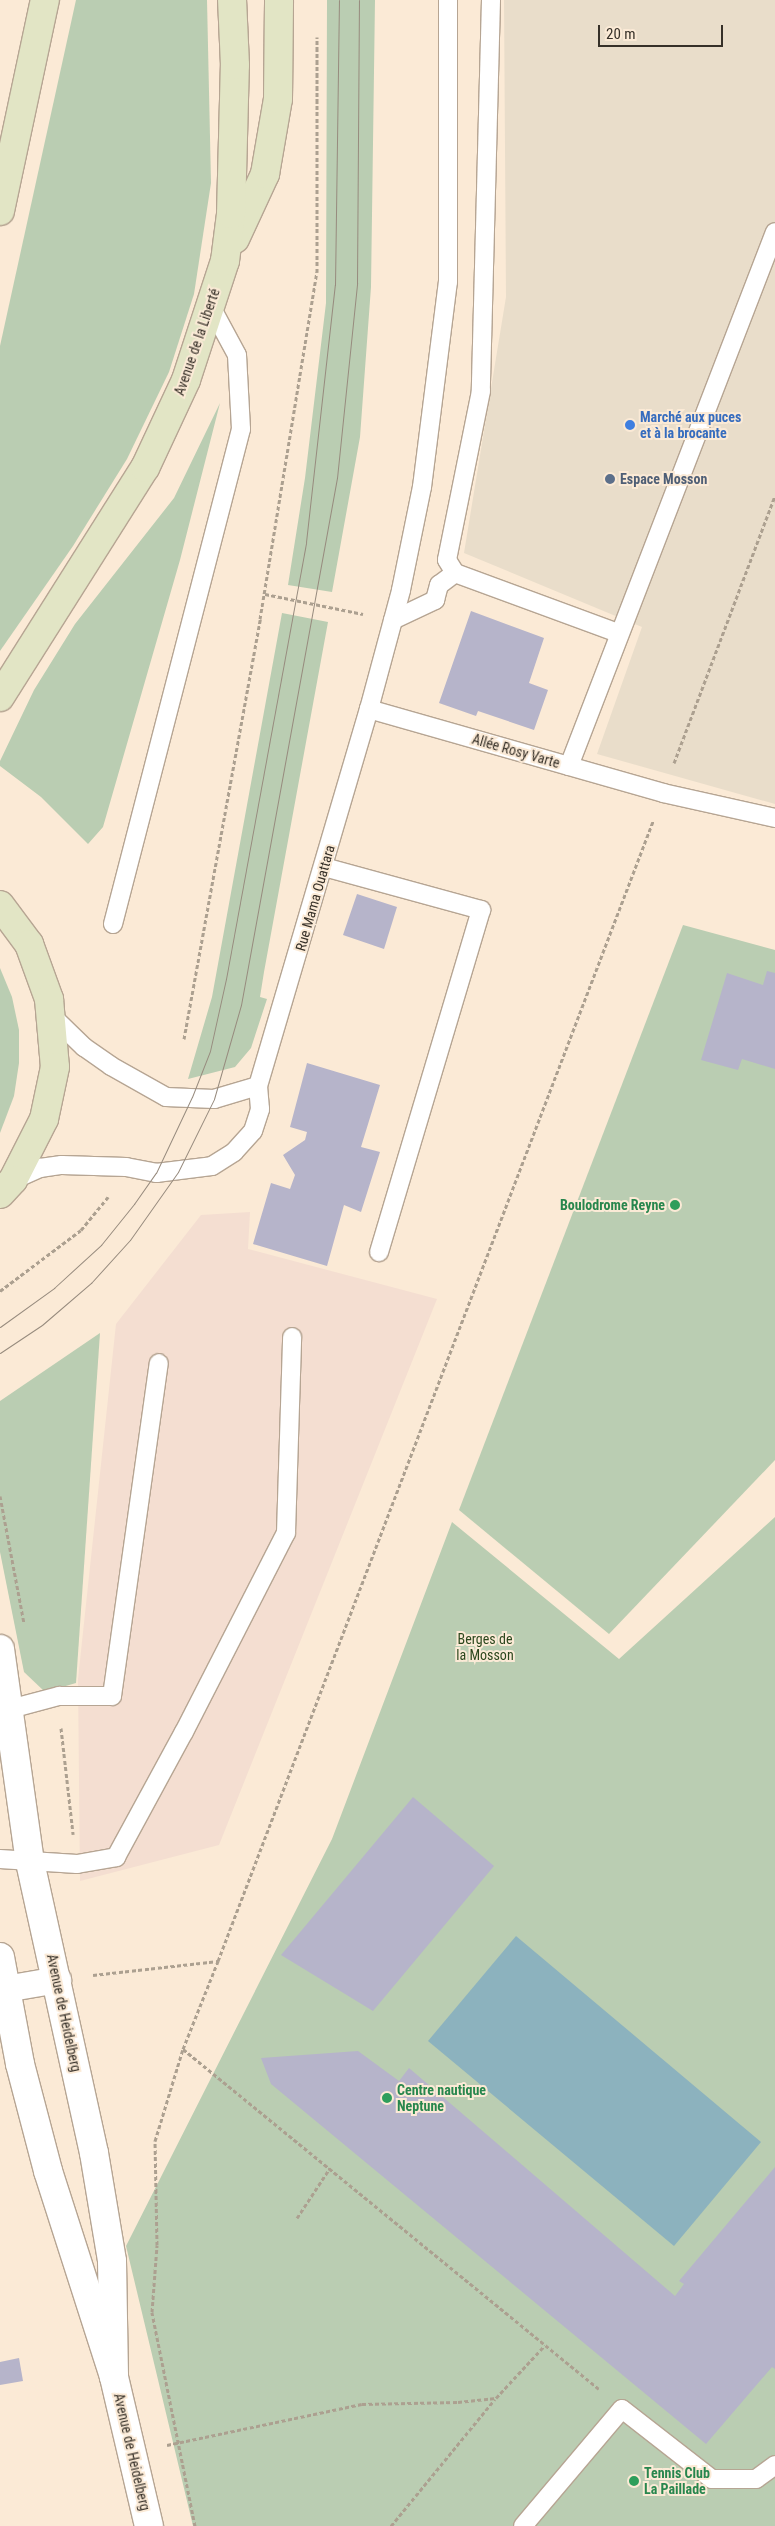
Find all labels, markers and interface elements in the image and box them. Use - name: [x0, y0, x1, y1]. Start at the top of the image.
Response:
- scale bar: [600, 15, 725, 47]
- text: 20 m: [606, 25, 636, 43]
- street label: Avenue de la Liberté: [171, 286, 223, 398]
- place label: Marché aux puces et à la brocante: [640, 409, 741, 442]
- marker: Marché aux puces et à la brocante: [624, 419, 636, 431]
- place label: Espace Mosson: [620, 471, 707, 487]
- marker: Espace Mosson: [604, 473, 616, 485]
- street label: Allée Rosy Varte: [470, 730, 562, 772]
- street label: Rue Mama Ouattara: [292, 843, 338, 953]
- place label: Boulodrome Reyne: [560, 1197, 665, 1213]
- marker: Boulodrome Reyne: [669, 1199, 681, 1211]
- park label: Berges de la Mosson: [456, 1631, 514, 1664]
- street label: Avenue de Heidelberg: [43, 1953, 85, 2073]
- place label: Centre nautique Neptune: [397, 2082, 486, 2114]
- marker: Centre nautique Neptune: [381, 2092, 393, 2104]
- street label: Avenue de Heidelberg: [110, 2392, 154, 2512]
- place label: Tennis Club La Paillade: [644, 2465, 710, 2498]
- marker: Tennis Club La Paillade: [628, 2475, 640, 2487]

